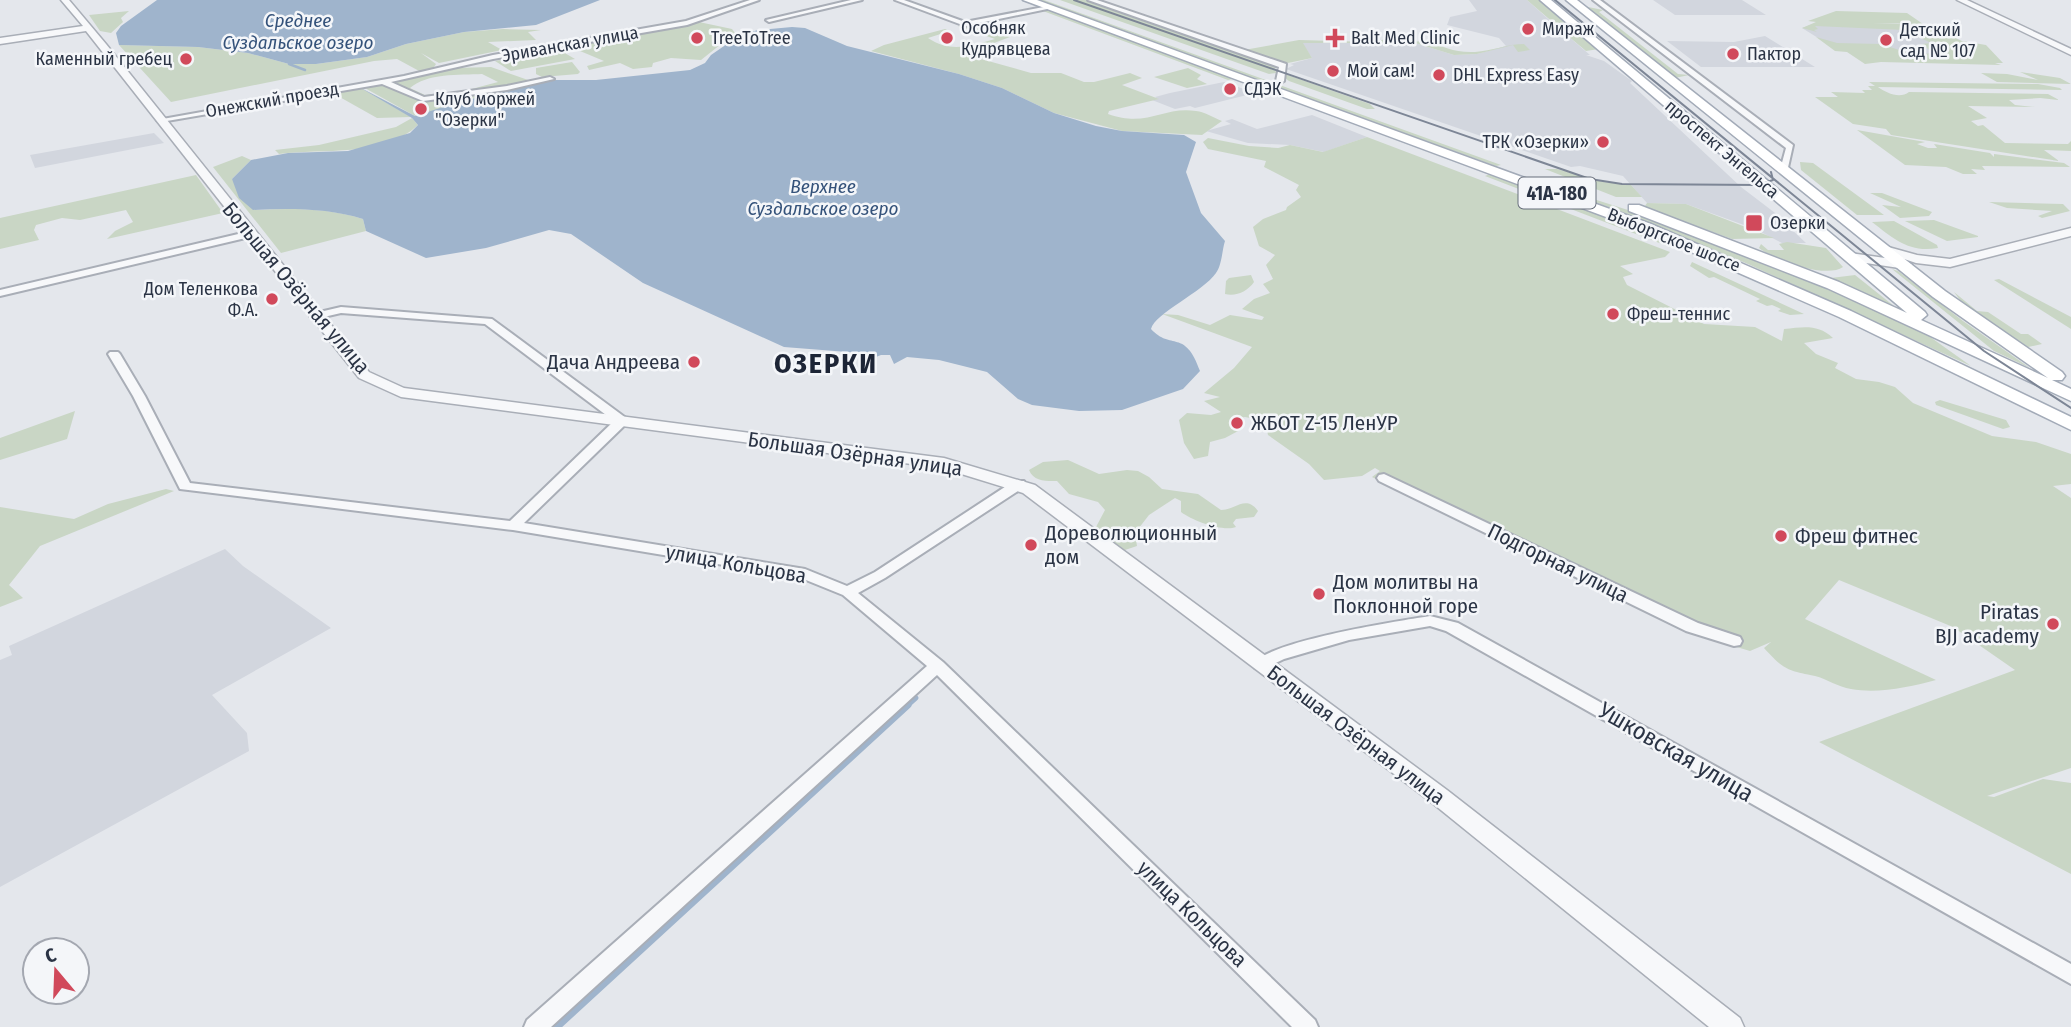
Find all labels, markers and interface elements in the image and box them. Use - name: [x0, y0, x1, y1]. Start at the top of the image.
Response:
- water label: Среднее Суздальское озеро: [223, 9, 373, 54]
- place label: Особняк Кудрявцева: [961, 17, 1051, 60]
- place label: Мираж: [1542, 18, 1595, 40]
- place label: Детский сад № 107: [1899, 19, 1975, 62]
- street label: Эриванская улица: [500, 21, 640, 67]
- marker: Мираж: [1520, 21, 1536, 37]
- place label: TreeToTree: [711, 27, 791, 49]
- place label: Balt Med Clinic: [1351, 27, 1460, 49]
- marker: Balt Med Clinic: [1325, 28, 1345, 48]
- marker: TreeToTree: [689, 30, 705, 46]
- marker: Особняк Кудрявцева: [939, 30, 955, 46]
- marker: Детский сад № 107: [1878, 32, 1894, 48]
- place label: Пактор: [1747, 43, 1801, 65]
- marker: Пактор: [1725, 46, 1741, 62]
- place label: Каменный гребец: [36, 48, 172, 70]
- marker: Каменный гребец: [178, 51, 194, 67]
- place label: Мой сам!: [1347, 60, 1415, 82]
- marker: Мой сам!: [1325, 63, 1341, 79]
- place label: DHL Express Easy: [1453, 64, 1579, 86]
- marker: DHL Express Easy: [1431, 67, 1447, 83]
- street label: Онежский проезд: [204, 77, 340, 123]
- place label: СДЭК: [1244, 78, 1282, 100]
- marker: СДЭК: [1222, 81, 1238, 97]
- place label: Клуб моржей "Озерки": [435, 88, 535, 131]
- street label: проспект Энгельса: [1660, 95, 1784, 203]
- marker: Клуб моржей "Озерки": [413, 101, 429, 117]
- place label: ТРК «Озерки»: [1482, 131, 1589, 153]
- marker: ТРК «Озерки»: [1595, 134, 1611, 150]
- water label: Верхнее Суздальское озеро: [748, 175, 898, 220]
- road number: 41А-180: [1518, 178, 1596, 209]
- street label: Большая Озёрная улица: [217, 197, 375, 379]
- street label: Выборгское шоссе: [1604, 203, 1744, 277]
- place label: Озерки: [1770, 212, 1826, 234]
- marker: Озерки: [1744, 213, 1764, 233]
- place label: Дом Теленкова Ф.А.: [143, 278, 258, 321]
- marker: Дом Теленкова Ф.А.: [264, 291, 280, 307]
- place label: Фреш-теннис: [1627, 303, 1730, 325]
- marker: Фреш-теннис: [1605, 306, 1621, 322]
- district label: ОЗЕРКИ: [774, 347, 878, 380]
- place label: Дача Андреева: [546, 349, 680, 375]
- marker: Дача Андреева: [686, 354, 702, 370]
- place label: ЖБОТ Z-15 ЛенУР: [1251, 410, 1398, 436]
- marker: ЖБОТ Z-15 ЛенУР: [1229, 415, 1245, 431]
- street label: Большая Озёрная улица: [746, 426, 964, 482]
- street label: Подгорная улица: [1483, 518, 1633, 608]
- place label: Дореволюционный дом: [1044, 520, 1217, 570]
- place label: Фреш фитнес: [1795, 523, 1918, 549]
- marker: Фреш фитнес: [1773, 528, 1789, 544]
- marker: Дореволюционный дом: [1023, 537, 1039, 553]
- street label: улица Кольцова: [664, 539, 808, 589]
- place label: Дом молитвы на Поклонной горе: [1332, 569, 1479, 619]
- marker: Дом молитвы на Поклонной горе: [1311, 586, 1327, 602]
- place label: Piratas BJJ academy: [1935, 599, 2040, 649]
- marker: Piratas BJJ academy: [2045, 616, 2061, 632]
- street label: Большая Озёрная улица: [1262, 660, 1450, 810]
- street label: Ушковская улица: [1593, 696, 1759, 808]
- street label: улица Кольцова: [1132, 855, 1252, 973]
- north arrow: [21, 936, 91, 1006]
- text: С: [42, 943, 59, 968]

